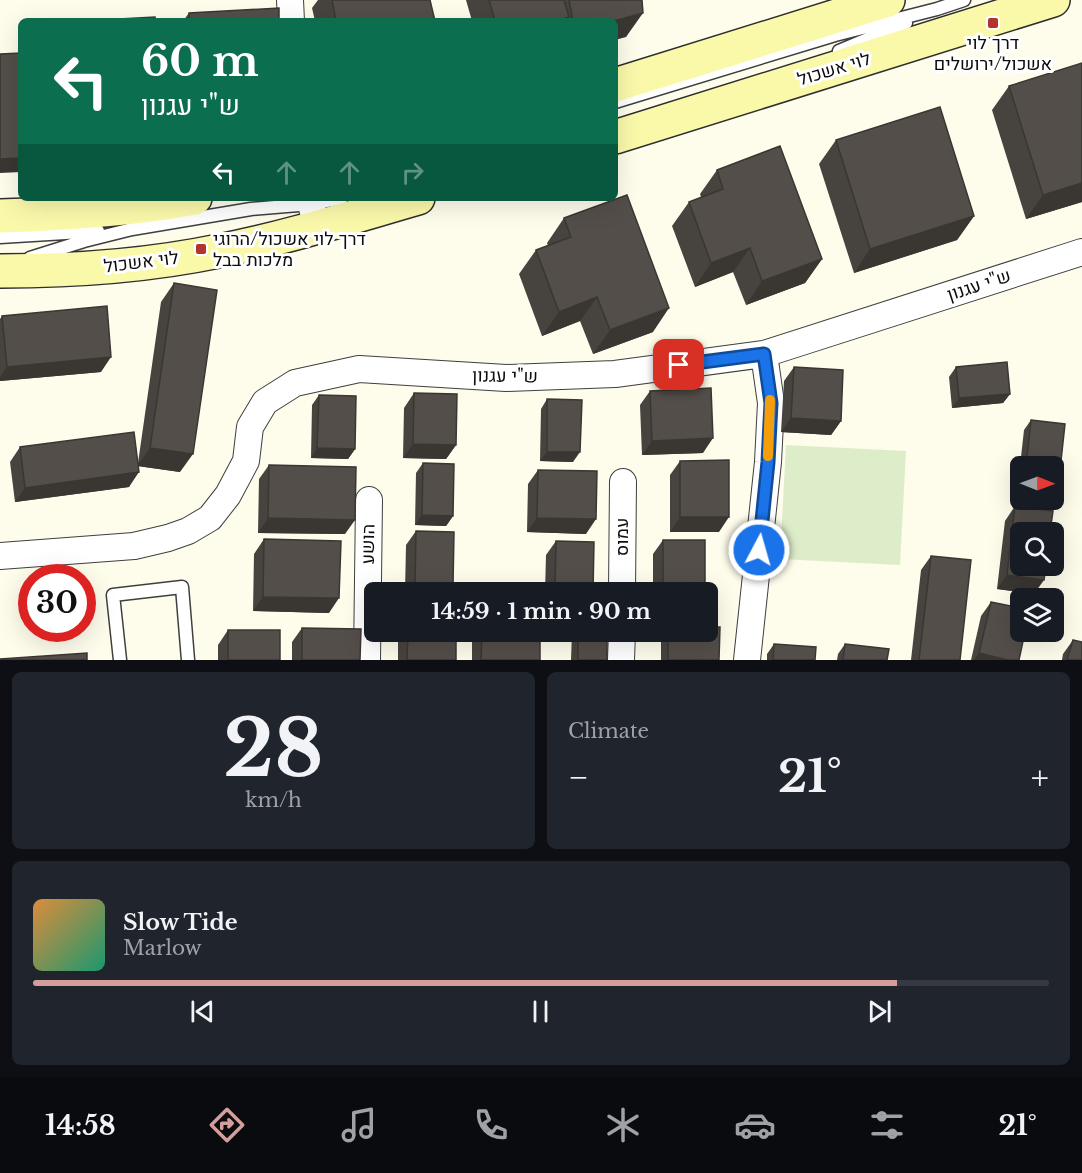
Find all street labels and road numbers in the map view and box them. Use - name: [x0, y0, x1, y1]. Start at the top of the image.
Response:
- street label: לוי אשכול: [795, 47, 873, 91]
- street label: לוי אשכול: [102, 246, 180, 278]
- street label: ש"י עגנון: [944, 264, 1014, 306]
- street label: ש"י עגנון: [472, 364, 538, 388]
- street label: עמוס: [611, 518, 633, 556]
- street label: הושע: [357, 524, 379, 564]

